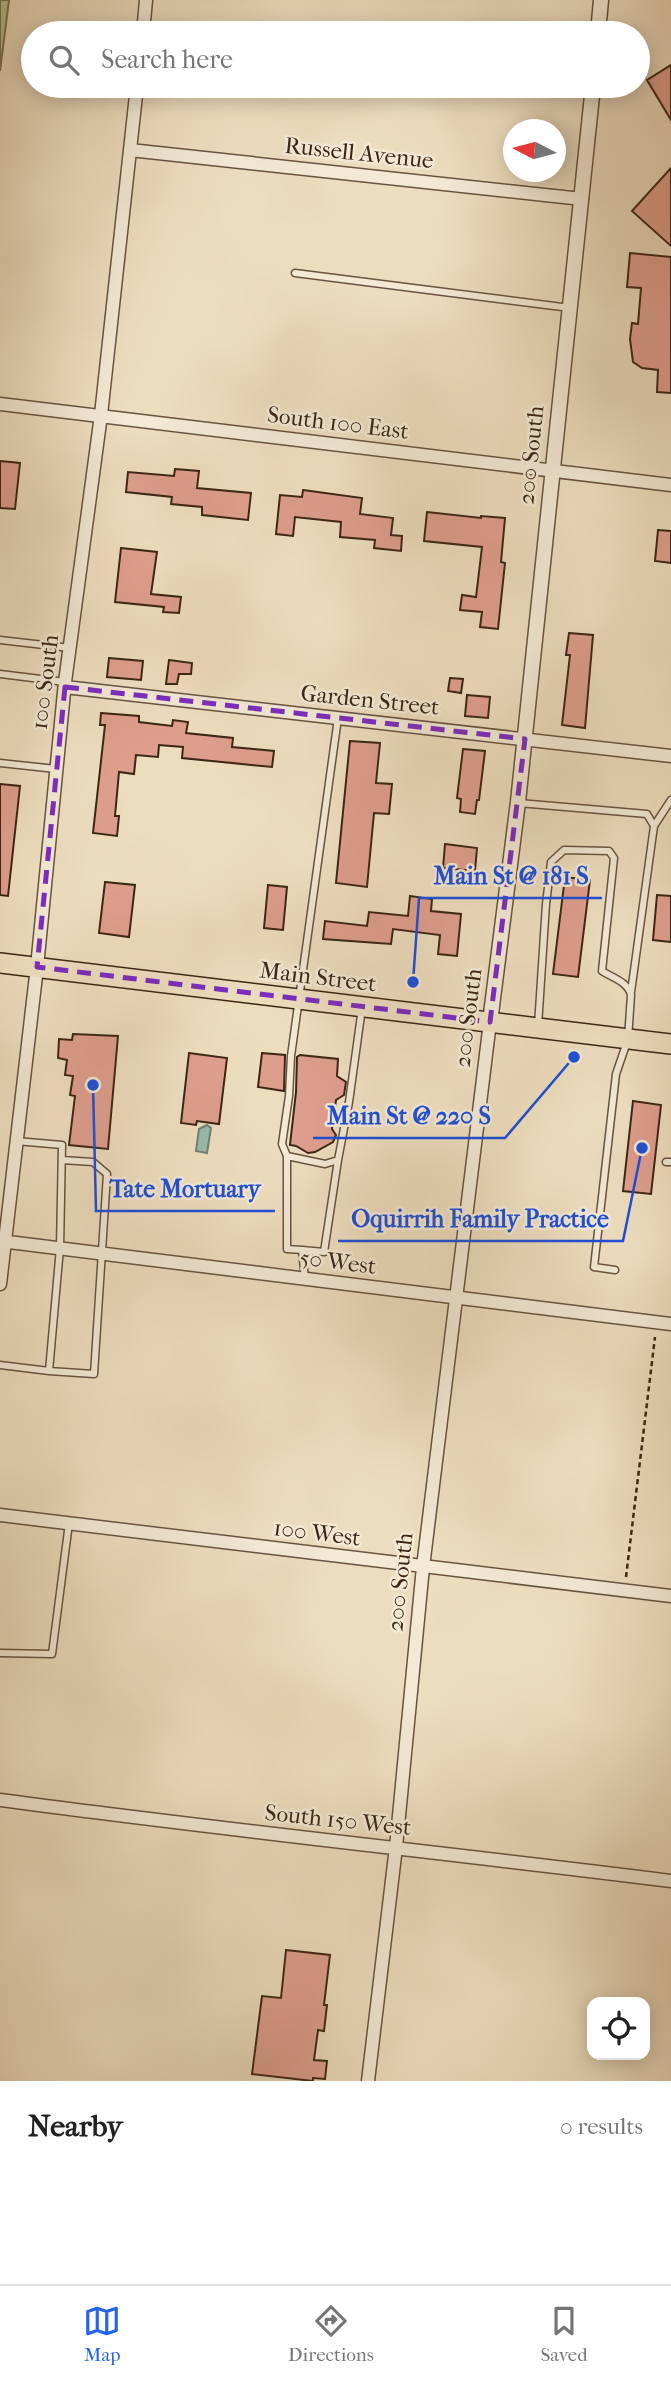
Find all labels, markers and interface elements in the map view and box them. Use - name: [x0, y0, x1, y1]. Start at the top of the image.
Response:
- search box: [21, 21, 650, 98]
- icon: search: [45, 41, 83, 79]
- text: Search here: [101, 44, 233, 75]
- north arrow: [503, 119, 566, 182]
- street label: Russell Avenue: [283, 132, 435, 174]
- street label: South 100 East: [266, 401, 410, 445]
- street label: 200 South: [512, 404, 550, 506]
- street label: 100 South: [26, 633, 64, 731]
- street label: Garden Street: [299, 679, 441, 721]
- callout: Main St @ 181 S: [419, 853, 602, 898]
- text: Main St @ 181 S: [433, 862, 589, 890]
- street label: Main Street: [258, 956, 378, 998]
- street label: 200 South: [449, 967, 487, 1069]
- callout: Main St @ 220 S: [313, 1093, 505, 1138]
- text: Main St @ 220 S: [327, 1102, 491, 1130]
- callout: Tate Mortuary: [96, 1166, 275, 1211]
- text: Tate Mortuary: [108, 1175, 262, 1203]
- callout: Oquirrih Family Practice: [338, 1196, 623, 1241]
- text: Oquirrih Family Practice: [351, 1205, 609, 1233]
- street label: 50 West: [298, 1244, 378, 1280]
- street label: 100 West: [272, 1514, 362, 1552]
- street label: 200 South: [381, 1531, 419, 1633]
- street label: South 150 West: [263, 1799, 413, 1841]
- map controls: [587, 1997, 650, 2060]
- button: locate: [587, 1997, 650, 2060]
- text: Nearby: [28, 2109, 123, 2144]
- text: 0 results: [560, 2113, 643, 2140]
- tab: Map: [83, 2302, 121, 2366]
- tab: Directions: [288, 2302, 374, 2366]
- tab: Saved: [540, 2302, 588, 2366]

